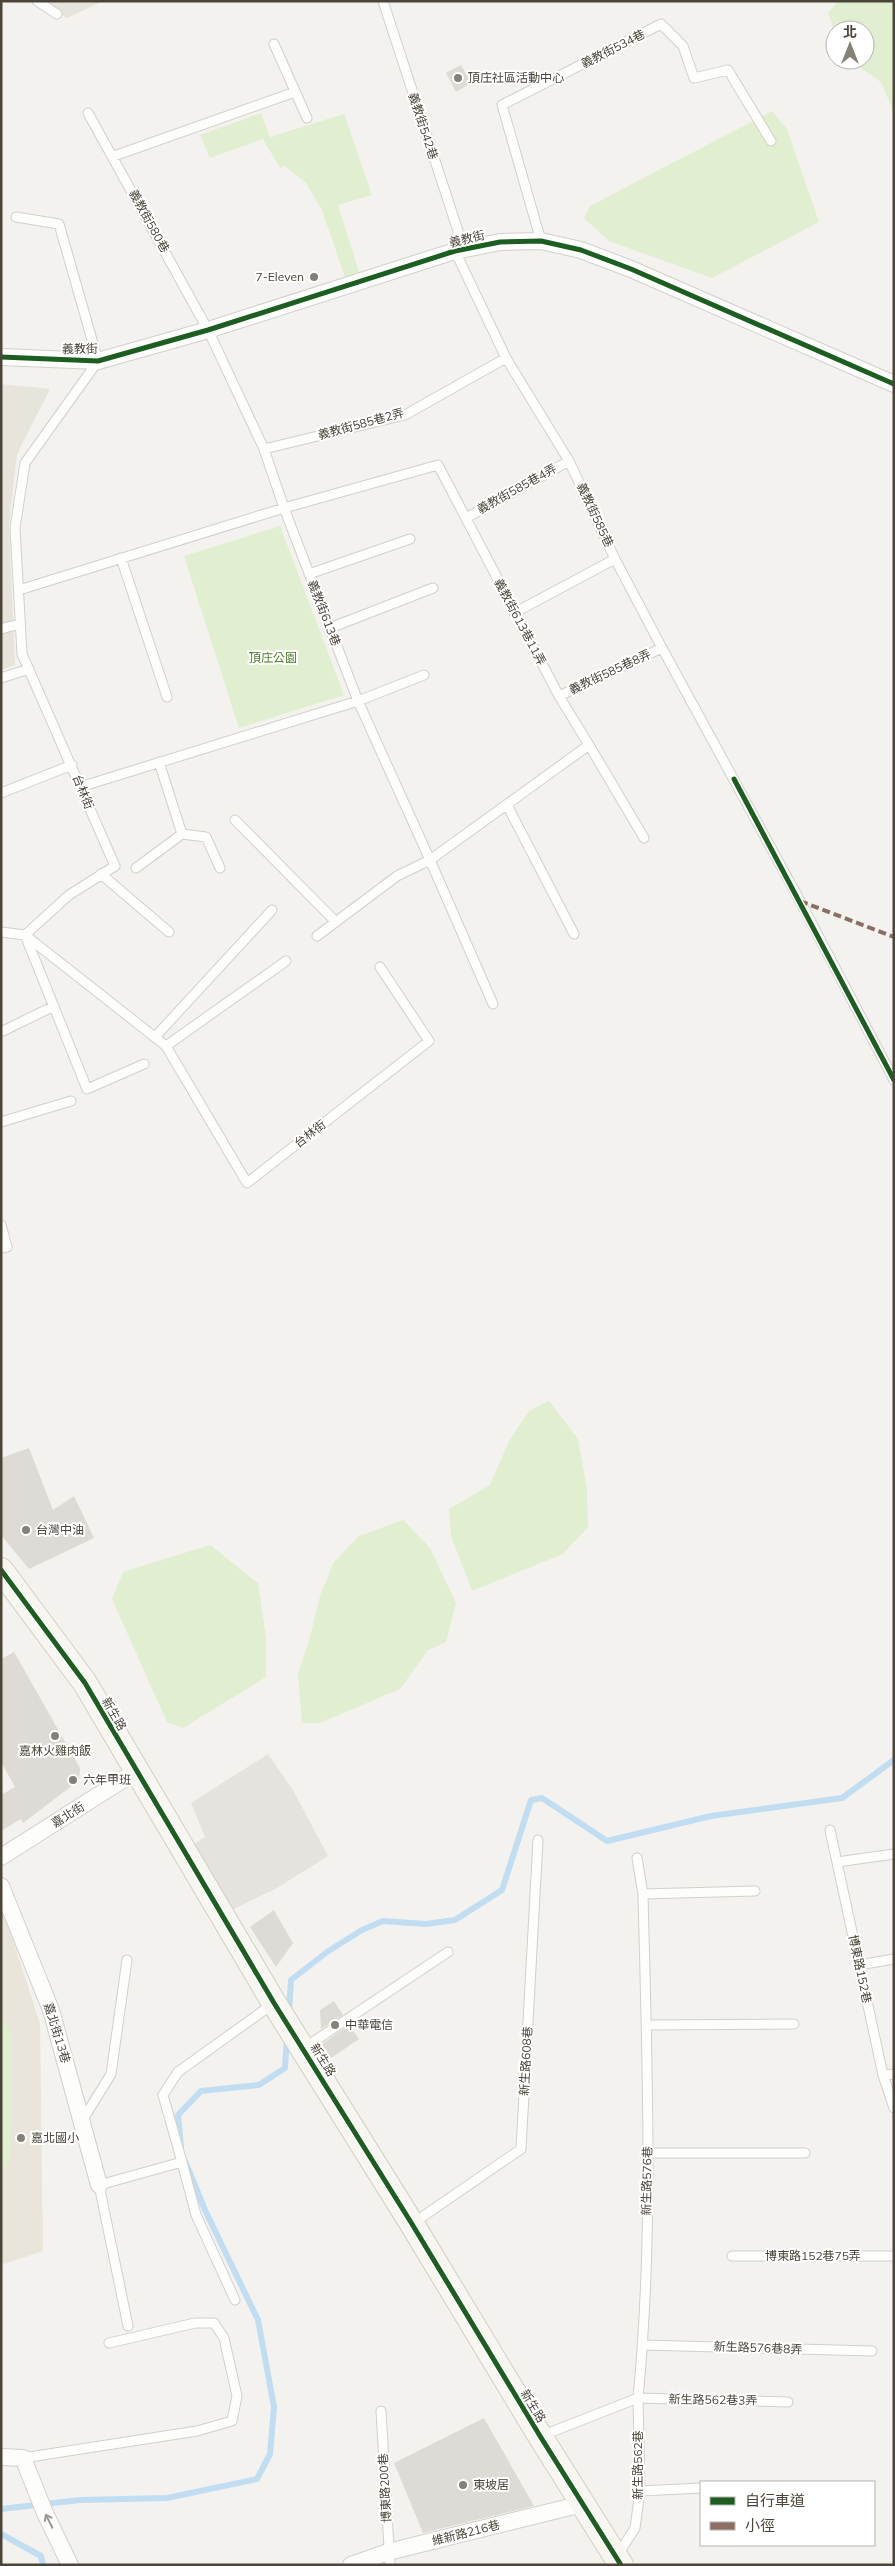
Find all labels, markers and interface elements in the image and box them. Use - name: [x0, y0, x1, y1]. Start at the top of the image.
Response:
- north arrow: [825, 20, 875, 70]
- text: 北: [843, 23, 857, 41]
- street label: 義教街534巷: [578, 26, 647, 71]
- place label: 頂庄社區活動中心: [468, 70, 564, 85]
- marker: 頂庄社區活動中心: [452, 72, 464, 84]
- street label: 義教街542巷: [406, 90, 441, 161]
- street label: 義教街580巷: [126, 187, 173, 255]
- street label: 義教街: [448, 227, 486, 250]
- place label: 7-Eleven: [255, 269, 304, 284]
- marker: 7-Eleven: [308, 271, 320, 283]
- street label: 義教街: [62, 341, 98, 356]
- street label: 義教街585巷2弄: [316, 405, 406, 442]
- street label: 義教街585巷4弄: [474, 460, 559, 517]
- street label: 義教街585巷: [574, 480, 617, 550]
- street label: 義教街613巷11弄: [491, 576, 550, 668]
- street label: 義教街613巷: [305, 578, 344, 648]
- street label: 義教街585巷8弄: [566, 646, 653, 697]
- park label: 頂庄公園: [249, 650, 297, 665]
- street label: 台林街: [70, 772, 97, 811]
- street label: 台林街: [291, 1117, 328, 1151]
- place label: 台灣中油: [36, 1522, 84, 1537]
- marker: 台灣中油: [20, 1524, 32, 1536]
- street label: 新生路: [99, 1694, 130, 1733]
- marker: 嘉林火雞肉飯: [49, 1730, 61, 1742]
- place label: 嘉林火雞肉飯: [19, 1743, 91, 1758]
- place label: 六年甲班: [83, 1772, 131, 1787]
- marker: 六年甲班: [67, 1774, 79, 1786]
- street label: 嘉北街: [48, 1799, 87, 1830]
- street label: 博東路152巷: [846, 1933, 875, 2004]
- street label: 嘉北街13巷: [41, 2001, 74, 2065]
- place label: 中華電信: [345, 2017, 393, 2032]
- marker: 中華電信: [329, 2019, 341, 2031]
- street label: 新生路608巷: [516, 2026, 535, 2096]
- street label: 新生路: [308, 2040, 339, 2079]
- place label: 嘉北國小: [31, 2130, 79, 2145]
- marker: 嘉北國小: [15, 2132, 27, 2144]
- street label: 新生路576巷: [638, 2146, 655, 2216]
- street label: 博東路152巷75弄: [765, 2248, 861, 2263]
- street label: 新生路576巷8弄: [713, 2338, 803, 2357]
- street label: 新生路: [518, 2386, 549, 2425]
- street label: 新生路562巷3弄: [668, 2391, 758, 2408]
- street label: 新生路562巷: [630, 2430, 645, 2500]
- street label: 博東路200巷: [375, 2453, 394, 2523]
- place label: 東坡居: [473, 2477, 509, 2492]
- marker: 東坡居: [457, 2479, 469, 2491]
- legend: [700, 2481, 875, 2546]
- text: 自行車道: [745, 2491, 805, 2510]
- one-way arrow: [44, 2514, 53, 2529]
- text: 小徑: [745, 2516, 775, 2535]
- street label: 維新路216巷: [430, 2517, 501, 2548]

